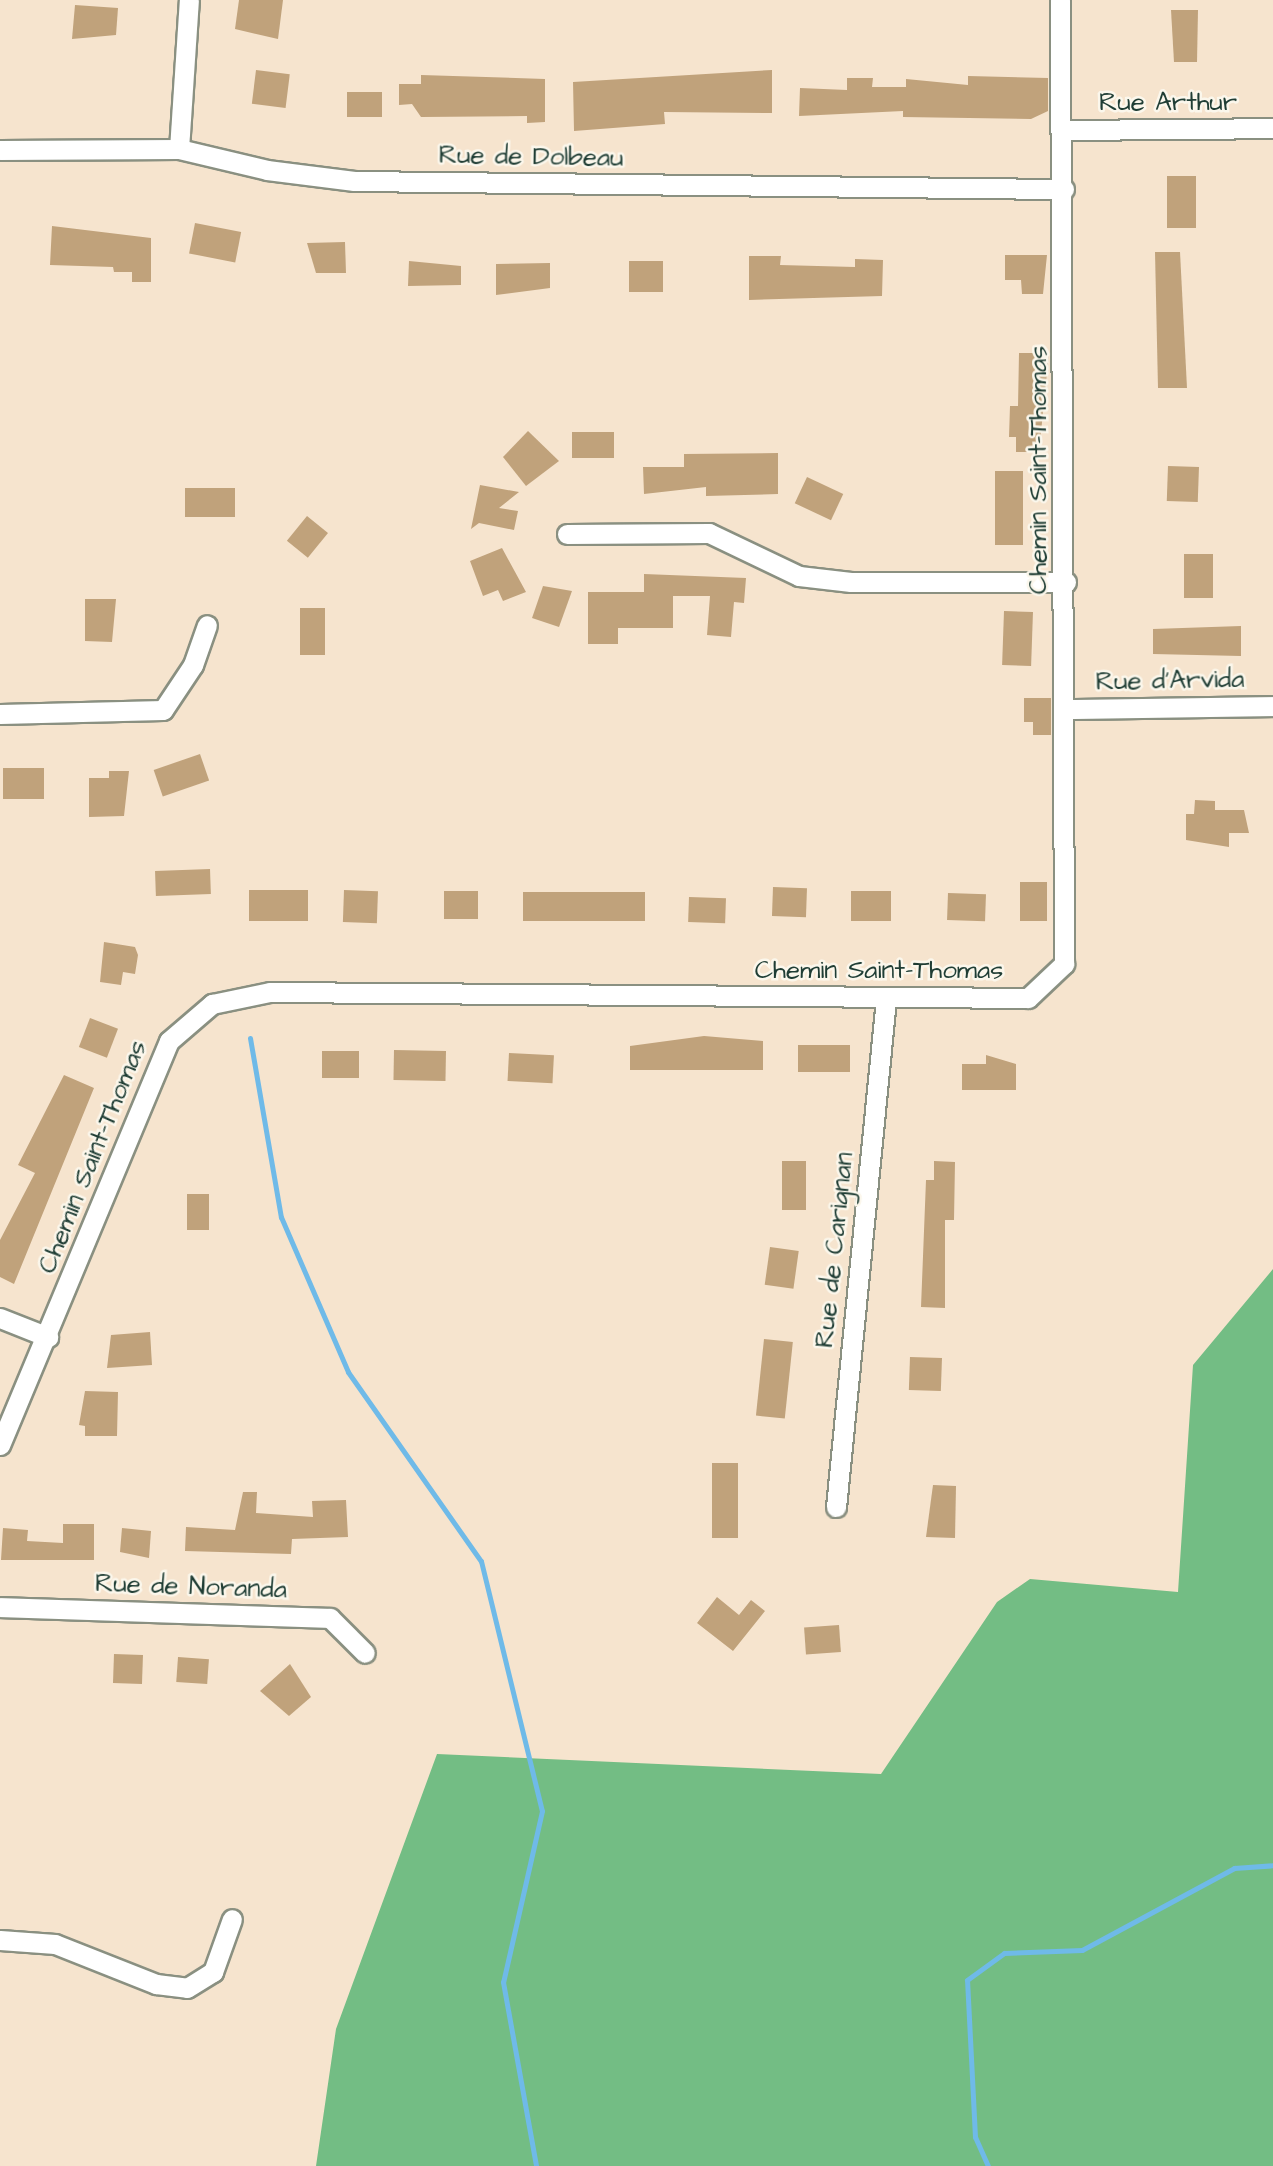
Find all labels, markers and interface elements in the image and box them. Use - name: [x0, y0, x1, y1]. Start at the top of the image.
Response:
- street label: Rue Arthur: [1099, 87, 1237, 119]
- street label: Rue de Dolbeau: [438, 140, 624, 174]
- street label: Chemin Saint-Thomas: [1023, 346, 1055, 594]
- street label: Rue d'Arvida: [1095, 664, 1245, 698]
- street label: Chemin Saint-Thomas: [755, 955, 1003, 987]
- street label: Chemin Saint-Thomas: [32, 1036, 154, 1278]
- street label: Rue de Carignan: [809, 1151, 861, 1349]
- street label: Rue de Noranda: [94, 1568, 288, 1606]

